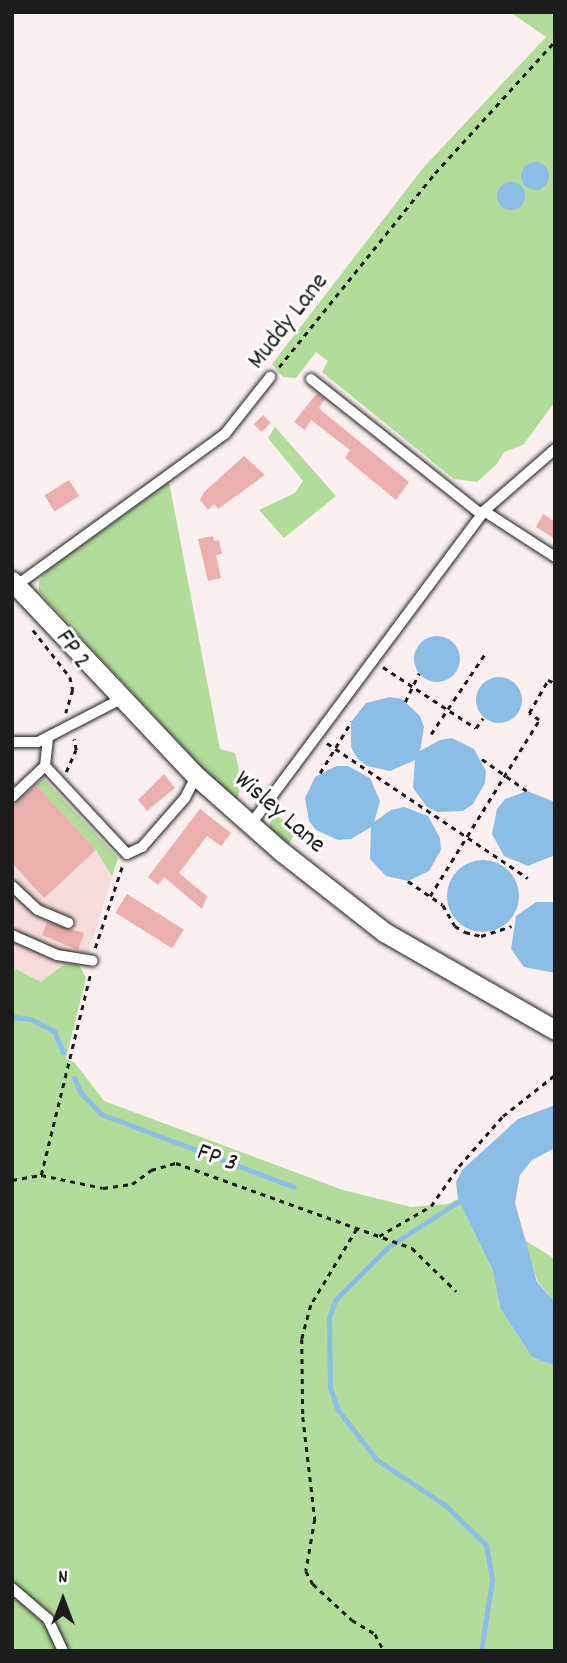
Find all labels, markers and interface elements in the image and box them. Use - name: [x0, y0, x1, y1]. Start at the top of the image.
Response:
- street label: Muddy Lane: [242, 268, 336, 376]
- street label: FP 2: [48, 624, 96, 676]
- street label: Wisley Lane: [227, 765, 331, 861]
- street label: FP 3: [193, 1138, 241, 1180]
- north arrow: [28, 1565, 98, 1635]
- text: N: [58, 1565, 68, 1592]

